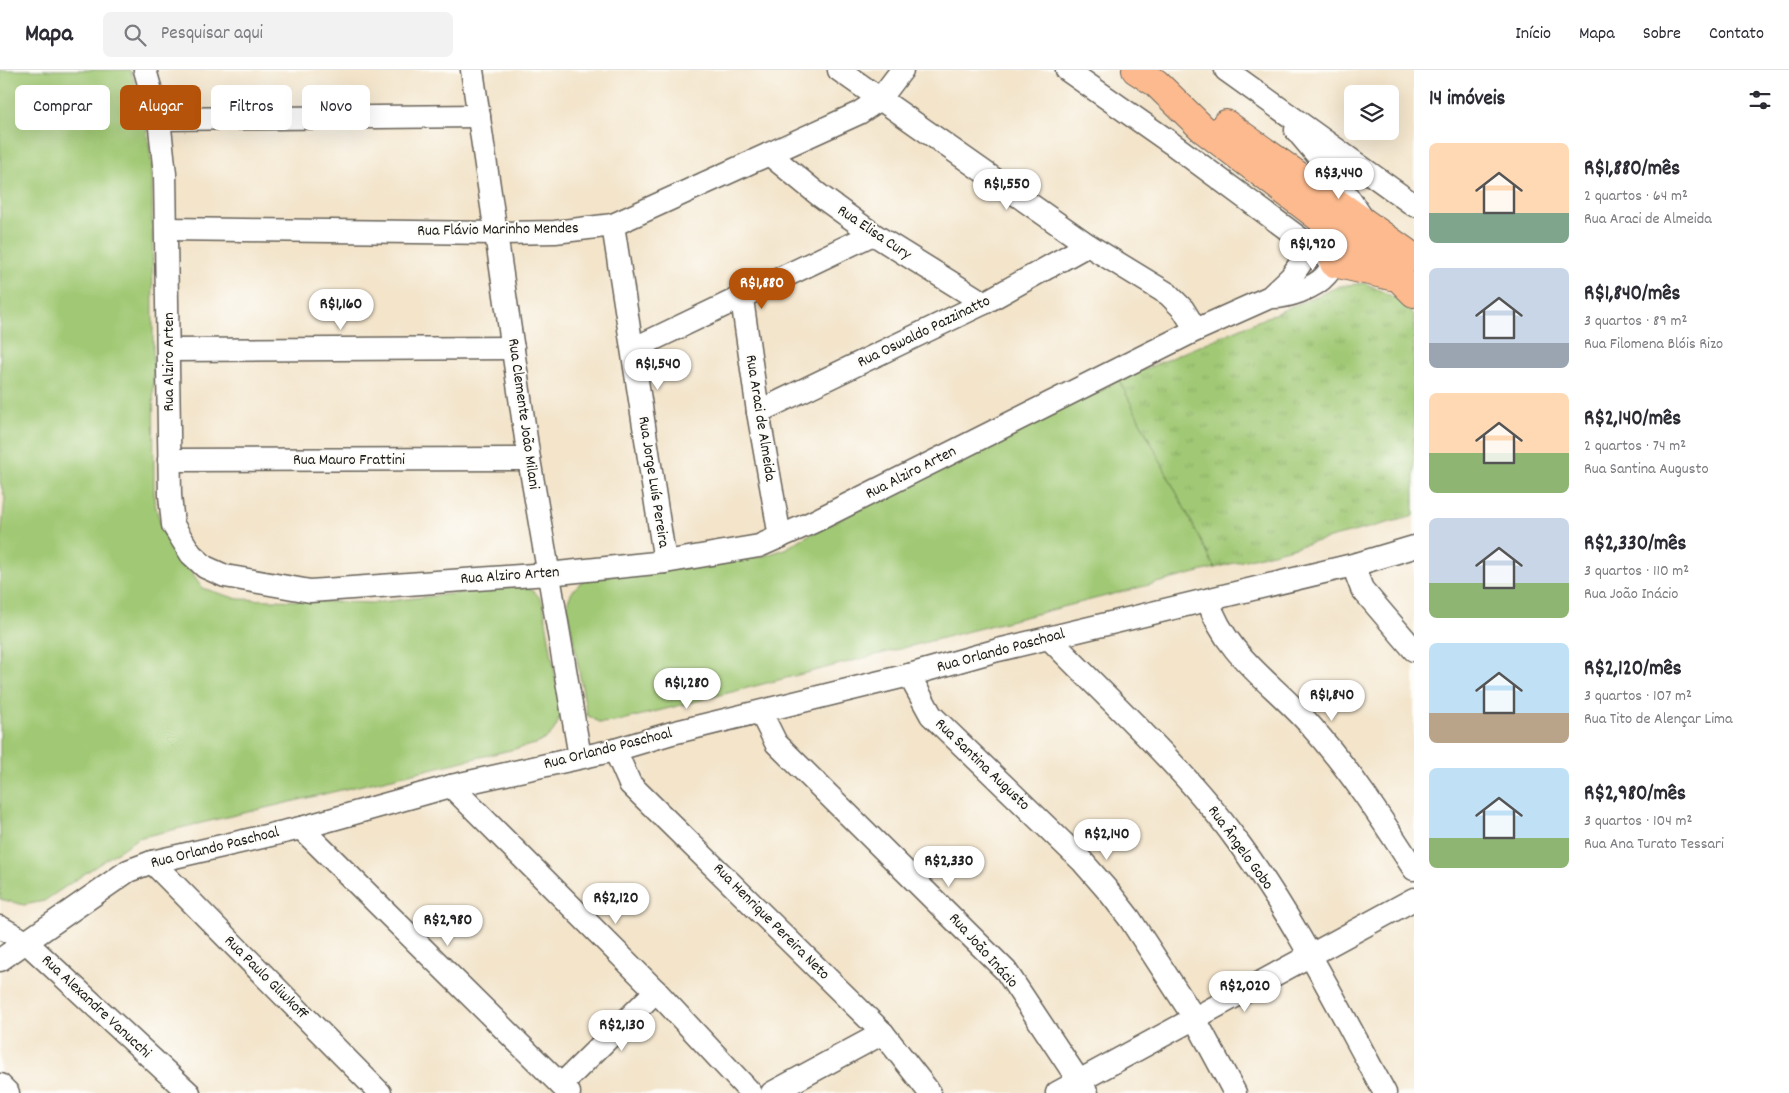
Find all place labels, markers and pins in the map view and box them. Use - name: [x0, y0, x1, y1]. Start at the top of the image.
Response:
- pin: R$3,440: [1293, 158, 1385, 200]
- pin: R$1,550: [961, 168, 1053, 211]
- pin: R$1,920: [1267, 228, 1359, 271]
- pin: R$1,880: [716, 268, 808, 310]
- pin: R$1,160: [295, 288, 387, 331]
- pin: R$1,540: [612, 348, 704, 391]
- pin: R$1,280: [641, 668, 733, 710]
- pin: R$1,840: [1286, 680, 1378, 722]
- pin: R$2,140: [1061, 818, 1153, 861]
- pin: R$2,330: [903, 846, 995, 888]
- pin: R$2,120: [570, 882, 662, 925]
- pin: R$2,980: [402, 904, 494, 947]
- pin: R$2,020: [1199, 970, 1291, 1013]
- pin: R$2,130: [576, 1010, 668, 1052]

